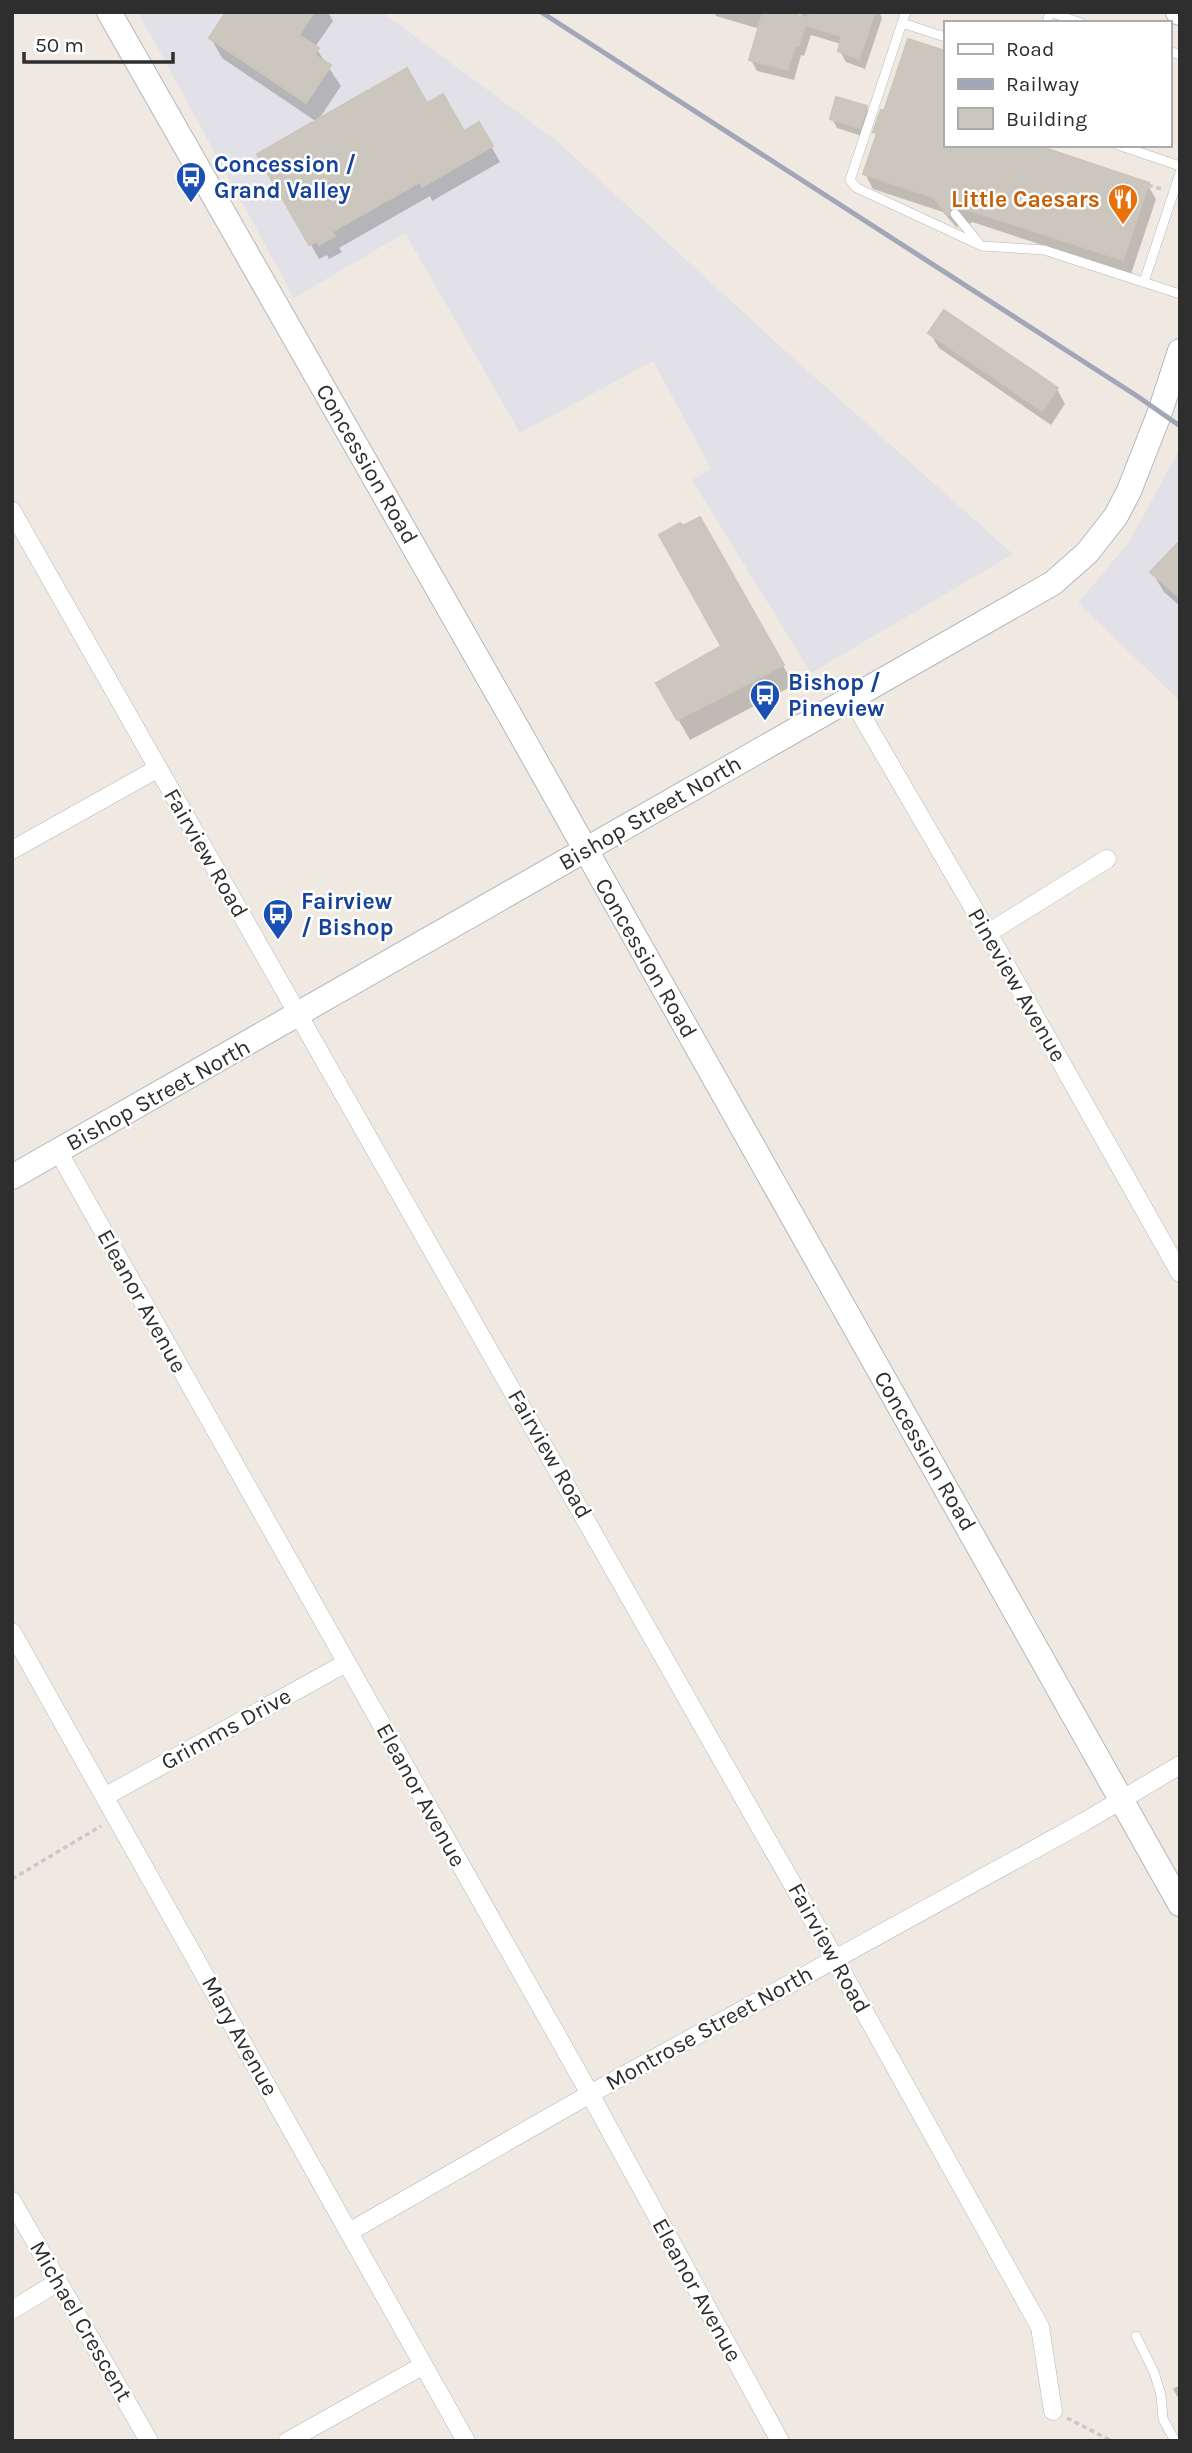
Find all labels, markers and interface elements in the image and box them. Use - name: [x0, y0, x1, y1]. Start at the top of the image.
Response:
- scale bar: [24, 21, 173, 65]
- legend: [944, 21, 1171, 147]
- text: 50 m: [35, 33, 84, 57]
- text: Road: [1006, 37, 1054, 61]
- text: Railway: [1006, 72, 1079, 96]
- text: Building: [1006, 107, 1087, 131]
- place label: Concession / Grand Valley: [214, 151, 356, 204]
- bus stop icon: Concession / Grand Valley: [174, 160, 208, 204]
- restaurant icon: Little Caesars: [1106, 182, 1140, 226]
- place label: Little Caesars: [951, 186, 1100, 213]
- street label: Concession Road: [310, 379, 424, 549]
- place label: Bishop / Pineview: [788, 669, 885, 722]
- bus stop icon: Bishop / Pineview: [748, 678, 782, 722]
- street label: Bishop Street North: [554, 750, 746, 876]
- street label: Fairview Road: [158, 784, 254, 922]
- street label: Concession Road: [589, 873, 703, 1043]
- place label: Fairview / Bishop: [301, 888, 394, 941]
- bus stop icon: Fairview / Bishop: [261, 897, 295, 941]
- street label: Pineview Avenue: [962, 903, 1072, 1067]
- street label: Bishop Street North: [61, 1033, 255, 1157]
- street label: Eleanor Avenue: [91, 1225, 193, 1377]
- street label: Concession Road: [868, 1366, 982, 1536]
- street label: Fairview Road: [502, 1385, 598, 1523]
- street label: Grimms Drive: [156, 1682, 296, 1776]
- street label: Eleanor Avenue: [370, 1719, 472, 1871]
- street label: Fairview Road: [782, 1878, 876, 2018]
- street label: Montrose Street North: [601, 1960, 817, 2096]
- street label: Mary Avenue: [196, 1972, 284, 2100]
- street label: Eleanor Avenue: [646, 2214, 748, 2366]
- street label: Michael Crescent: [24, 2236, 138, 2406]

